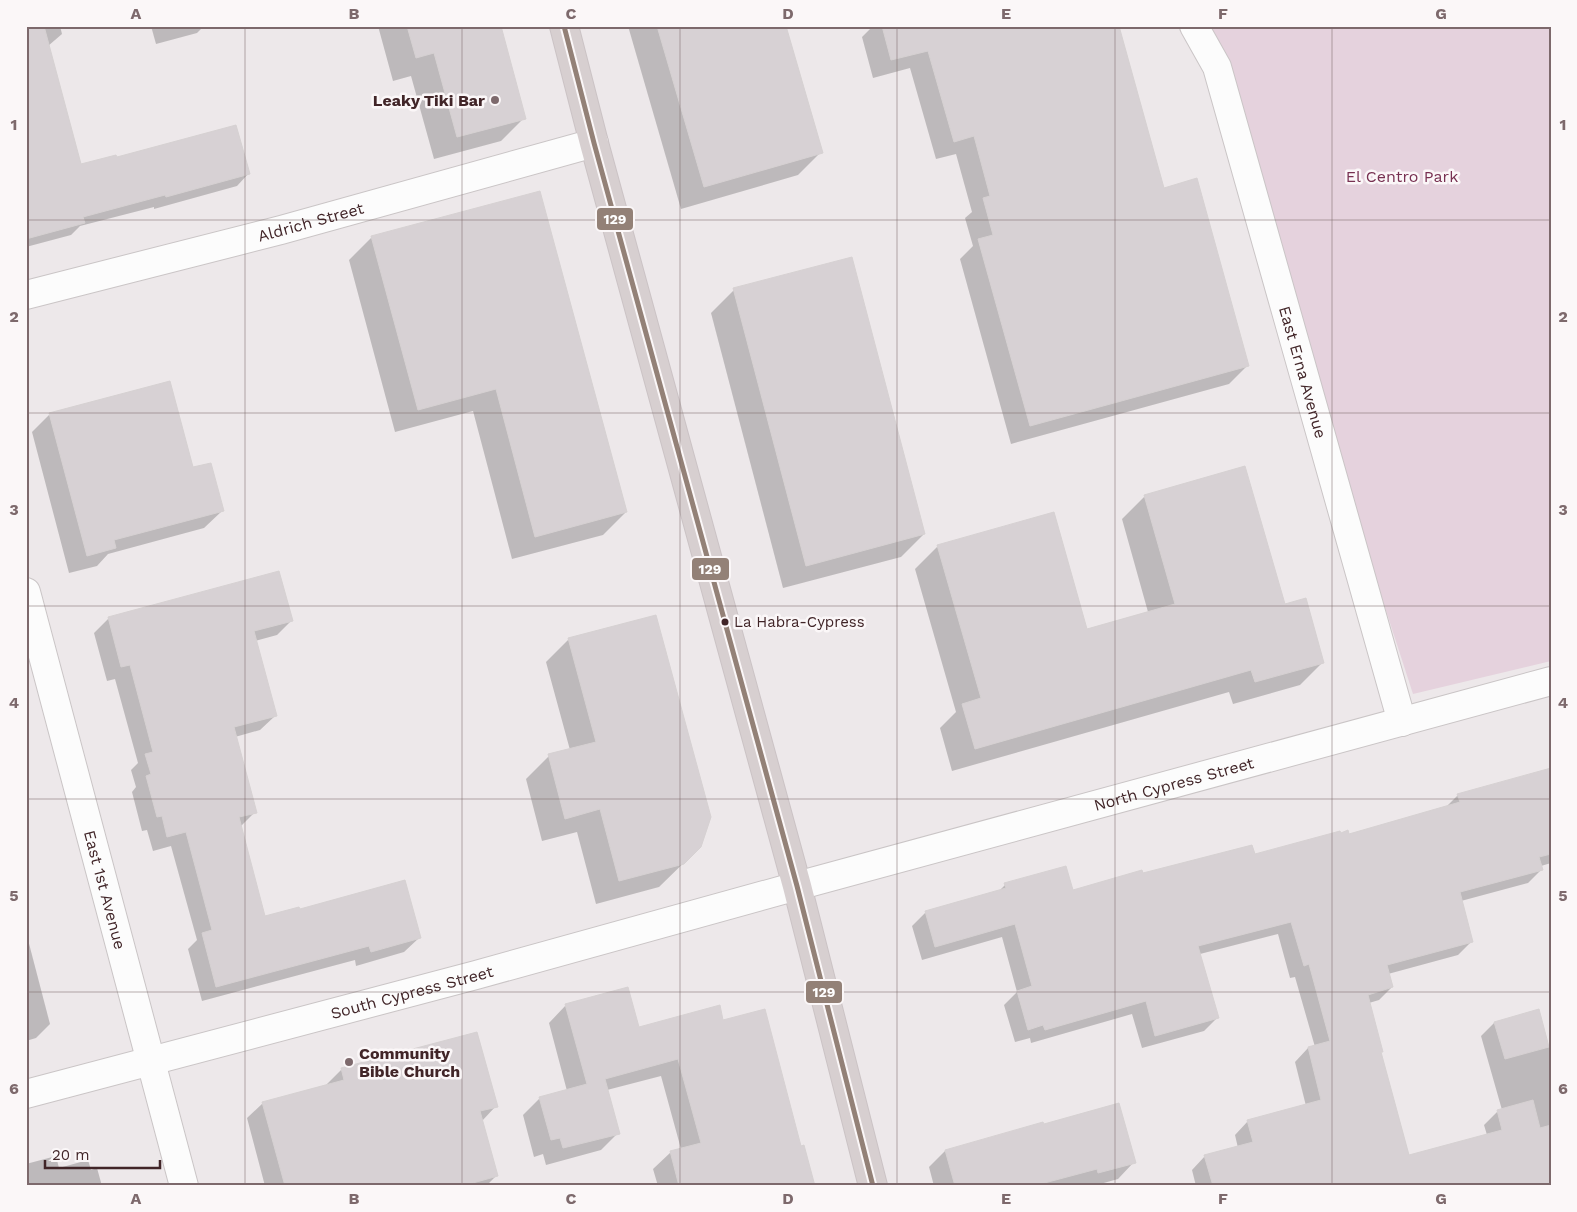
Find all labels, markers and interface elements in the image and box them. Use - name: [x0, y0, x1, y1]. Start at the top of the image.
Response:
- text: A: [131, 4, 142, 23]
- text: B: [349, 4, 360, 23]
- text: C: [566, 4, 577, 23]
- text: D: [782, 4, 794, 23]
- text: E: [1001, 4, 1011, 23]
- text: F: [1218, 4, 1228, 23]
- text: G: [1435, 4, 1447, 23]
- place label: Leaky Tiki Bar: [373, 91, 485, 110]
- marker: Leaky Tiki Bar: [489, 94, 501, 106]
- text: 1: [11, 115, 17, 134]
- text: 1: [1560, 115, 1566, 134]
- park label: El Centro Park: [1346, 167, 1458, 186]
- street label: Aldrich Street: [256, 198, 366, 245]
- line badge: 129: [596, 207, 634, 231]
- text: 129: [603, 211, 627, 227]
- street label: East Erna Avenue: [1275, 304, 1331, 440]
- text: 2: [9, 307, 19, 326]
- text: 2: [1558, 307, 1568, 326]
- text: 3: [9, 500, 19, 519]
- text: 3: [1558, 500, 1568, 519]
- line badge: 129: [691, 557, 730, 581]
- text: 129: [698, 561, 722, 577]
- place label: La Habra-Cypress: [734, 613, 865, 631]
- marker: La Habra-Cypress: [720, 617, 730, 627]
- text: 4: [9, 693, 19, 712]
- text: 4: [1558, 693, 1568, 712]
- street label: North Cypress Street: [1092, 753, 1256, 814]
- street label: East 1st Avenue: [80, 828, 130, 951]
- text: 5: [9, 886, 19, 905]
- text: 5: [1558, 886, 1568, 905]
- street label: South Cypress Street: [328, 961, 495, 1023]
- line badge: 129: [805, 980, 843, 1004]
- text: 129: [812, 984, 836, 1000]
- place label: Community Bible Church: [359, 1044, 460, 1081]
- marker: Community Bible Church: [343, 1056, 355, 1068]
- text: 6: [9, 1079, 19, 1098]
- text: 6: [1558, 1079, 1568, 1098]
- scale bar: [45, 1137, 160, 1169]
- text: 20 m: [52, 1146, 90, 1164]
- text: A: [131, 1189, 142, 1208]
- text: B: [349, 1189, 360, 1208]
- text: C: [566, 1189, 577, 1208]
- text: D: [782, 1189, 794, 1208]
- text: E: [1001, 1189, 1011, 1208]
- text: F: [1218, 1189, 1228, 1208]
- text: G: [1435, 1189, 1447, 1208]

